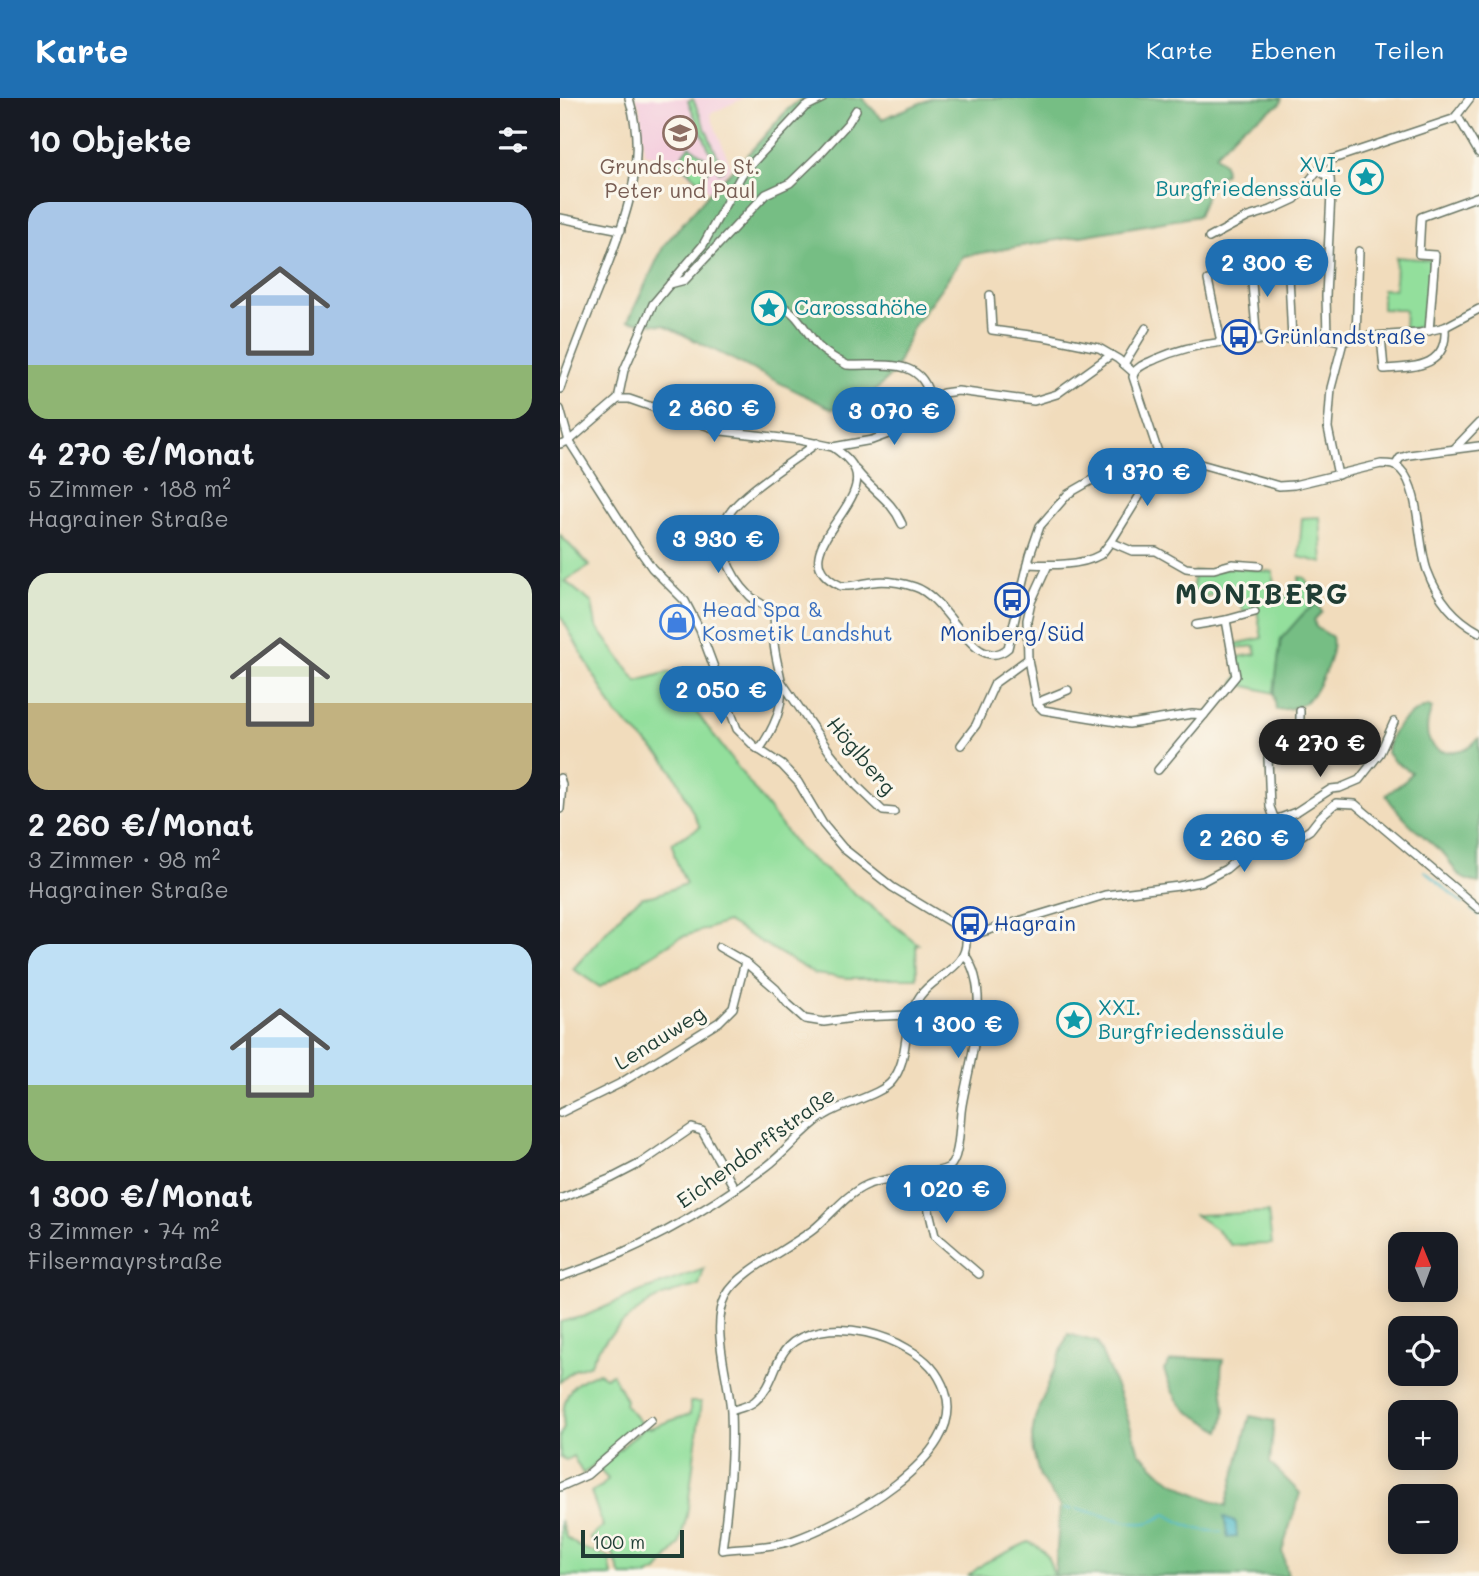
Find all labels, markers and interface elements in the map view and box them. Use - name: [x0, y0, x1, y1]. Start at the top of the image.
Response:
- text: Karte: [35, 28, 129, 71]
- text: Karte: [1146, 34, 1213, 65]
- text: Ebenen: [1251, 34, 1336, 65]
- text: Teilen: [1374, 34, 1444, 65]
- school or university icon: Grundschule St. Peter und Paul: [661, 114, 699, 152]
- text: 10 Objekte: [28, 120, 191, 160]
- icon: filters: [494, 121, 532, 159]
- place label: XVI. Burgfriedenssäule: [1155, 150, 1342, 201]
- place label: Grundschule St. Peter und Paul: [600, 152, 760, 203]
- place icon: XVI. Burgfriedenssäule: [1347, 158, 1385, 196]
- pin: 2 300 €: [1202, 240, 1332, 299]
- text: 2 300 €: [1221, 247, 1313, 277]
- icon: home: [217, 248, 343, 374]
- place icon: Carossahöhe: [750, 289, 788, 327]
- place label: Carossahöhe: [794, 293, 928, 320]
- bus stop icon: Grünlandstraße: [1220, 318, 1258, 356]
- place label: Grünlandstraße: [1264, 322, 1426, 349]
- pin: 2 860 €: [649, 384, 779, 444]
- pin: 3 070 €: [829, 388, 959, 447]
- text: 2 860 €: [668, 392, 760, 422]
- text: 3 070 €: [848, 395, 940, 425]
- text: 4 270 €/Monat: [28, 433, 255, 473]
- pin: 1 370 €: [1082, 448, 1212, 508]
- text: 1 370 €: [1104, 456, 1190, 486]
- text: 5 Zimmer · 188 m²: [28, 473, 231, 503]
- text: Hagrainer Straße: [28, 503, 229, 533]
- pin: 3 930 €: [653, 516, 783, 575]
- text: 3 930 €: [672, 523, 764, 553]
- district label: MONIBERG: [1175, 575, 1349, 611]
- bus stop icon: Moniberg/Süd: [993, 581, 1031, 619]
- place label: Head Spa & Kosmetik Landshut: [702, 595, 893, 646]
- shop icon: Head Spa & Kosmetik Landshut: [658, 603, 696, 641]
- icon: home: [217, 619, 343, 745]
- place label: Moniberg/Süd: [940, 619, 1084, 646]
- pin: 2 050 €: [656, 666, 786, 726]
- text: 2 050 €: [675, 674, 767, 704]
- street label: Höglberg: [822, 710, 903, 800]
- pin: 4 270 €: [1255, 720, 1385, 779]
- text: 4 270 €: [1275, 727, 1365, 757]
- text: 2 260 €/Monat: [28, 804, 254, 844]
- pin: 2 260 €: [1179, 814, 1309, 874]
- text: 2 260 €: [1199, 822, 1289, 852]
- text: 3 Zimmer · 98 m²: [28, 844, 220, 874]
- text: Hagrainer Straße: [28, 874, 229, 904]
- bus stop icon: Hagrain: [951, 905, 989, 943]
- place label: Hagrain: [994, 909, 1076, 936]
- icon: home: [217, 990, 343, 1116]
- place label: XXI. Burgfriedenssäule: [1098, 993, 1285, 1044]
- street label: Lenauweg: [609, 998, 709, 1075]
- pin: 1 300 €: [893, 1000, 1023, 1060]
- place icon: XXI. Burgfriedenssäule: [1055, 1001, 1093, 1039]
- text: 1 300 €: [914, 1008, 1002, 1038]
- street label: Eichendorffstraße: [671, 1080, 840, 1213]
- pin: 1 020 €: [881, 1166, 1011, 1225]
- text: 1 020 €: [902, 1173, 990, 1203]
- text: 1 300 €/Monat: [28, 1175, 253, 1215]
- text: 3 Zimmer · 74 m²: [28, 1215, 219, 1245]
- north arrow: [1388, 1232, 1458, 1302]
- map controls: [1388, 1232, 1458, 1554]
- text: Filsermayrstraße: [28, 1245, 223, 1275]
- button: locate: [1388, 1316, 1458, 1386]
- button: +: [1388, 1400, 1458, 1470]
- button: −: [1388, 1484, 1458, 1554]
- scale bar: [581, 1527, 684, 1559]
- text: 100 m: [592, 1529, 645, 1554]

